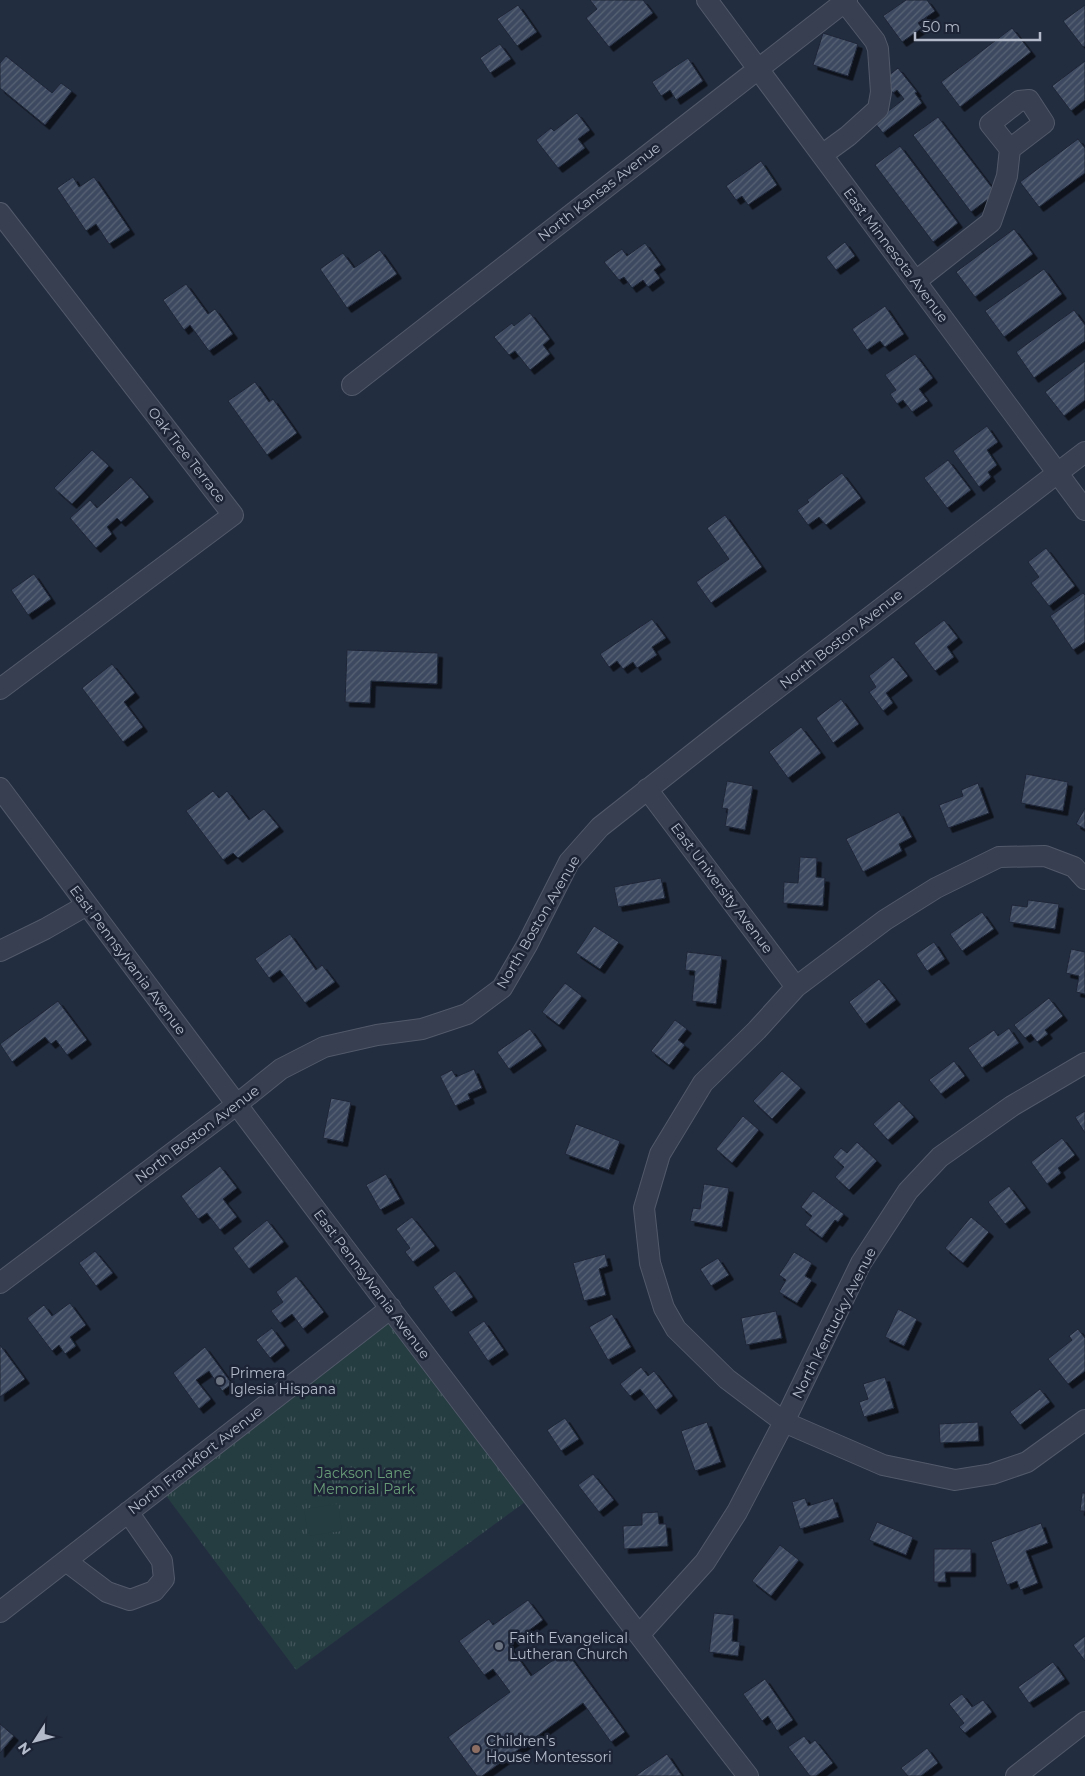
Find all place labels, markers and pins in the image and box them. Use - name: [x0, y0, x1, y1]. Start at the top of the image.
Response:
- place label: Primera Iglesia Hispana: [230, 1364, 336, 1398]
- marker: Primera Iglesia Hispana: [214, 1375, 226, 1387]
- place label: Faith Evangelical Lutheran Church: [509, 1629, 628, 1663]
- marker: Faith Evangelical Lutheran Church: [493, 1640, 505, 1652]
- place label: Children's House Montessori: [486, 1732, 612, 1766]
- marker: Children's House Montessori: [470, 1743, 482, 1755]

